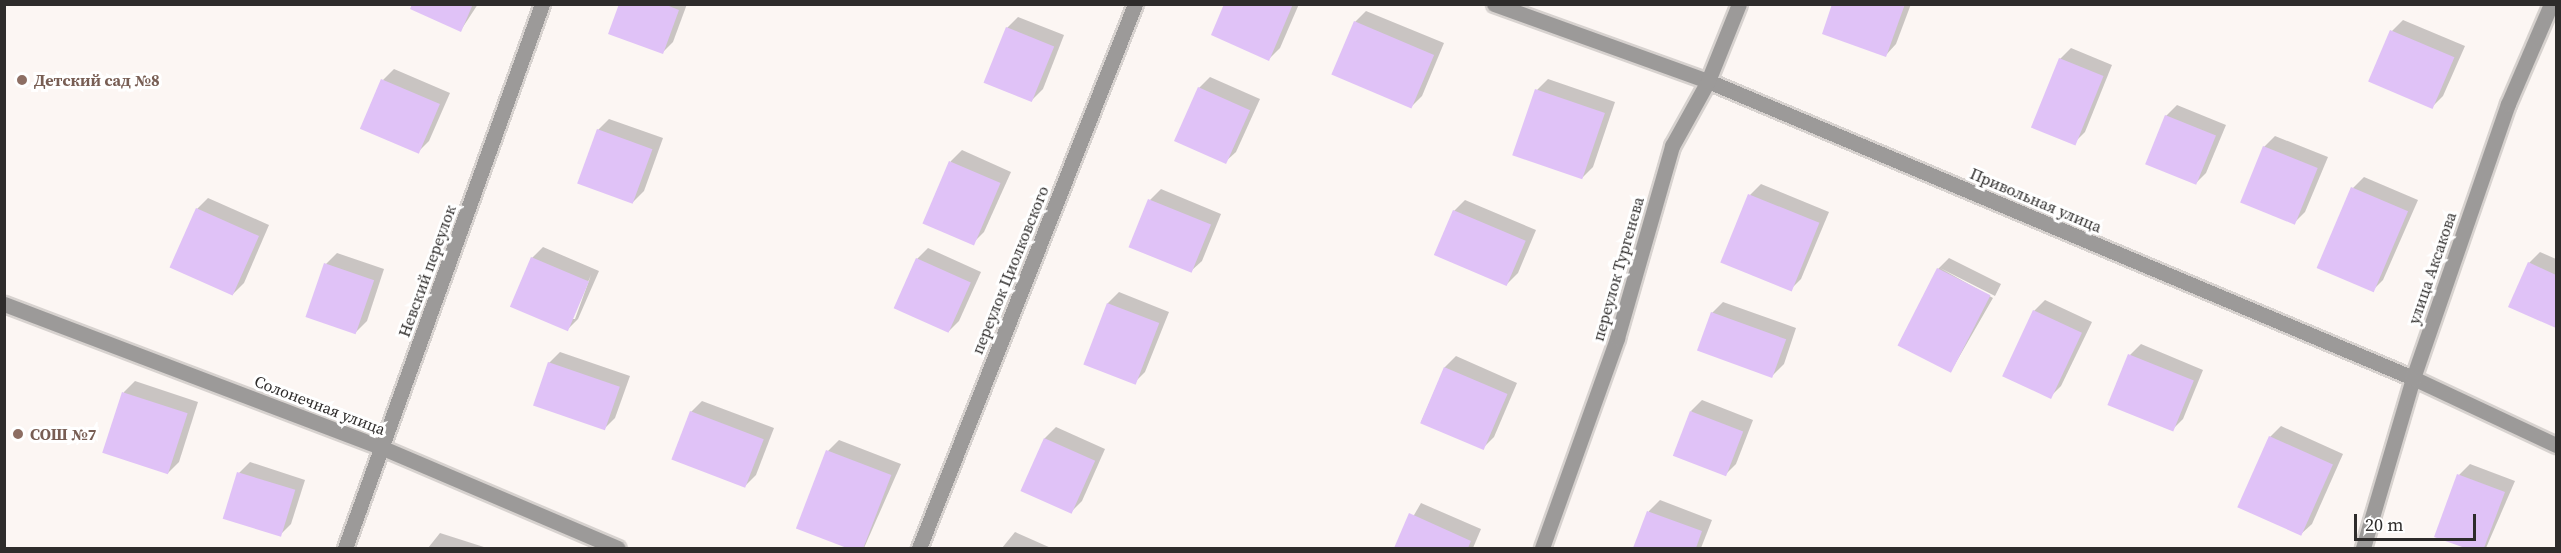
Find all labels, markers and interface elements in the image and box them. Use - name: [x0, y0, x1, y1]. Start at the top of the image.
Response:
- place label: Детский сад №8: [34, 70, 160, 90]
- marker: Детский сад №8: [15, 73, 29, 87]
- street label: Привольная улица: [1967, 164, 2105, 236]
- street label: переулок Циолковского: [967, 183, 1053, 357]
- street label: переулок Тургенева: [1588, 195, 1648, 343]
- street label: Невский переулок: [394, 202, 460, 340]
- street label: улица Аксакова: [2404, 209, 2460, 327]
- street label: Солонечная улица: [252, 371, 388, 439]
- place label: СОШ №7: [30, 424, 96, 444]
- marker: СОШ №7: [11, 427, 25, 441]
- scale bar: [2357, 502, 2478, 540]
- text: 20 m: [2365, 512, 2403, 537]

